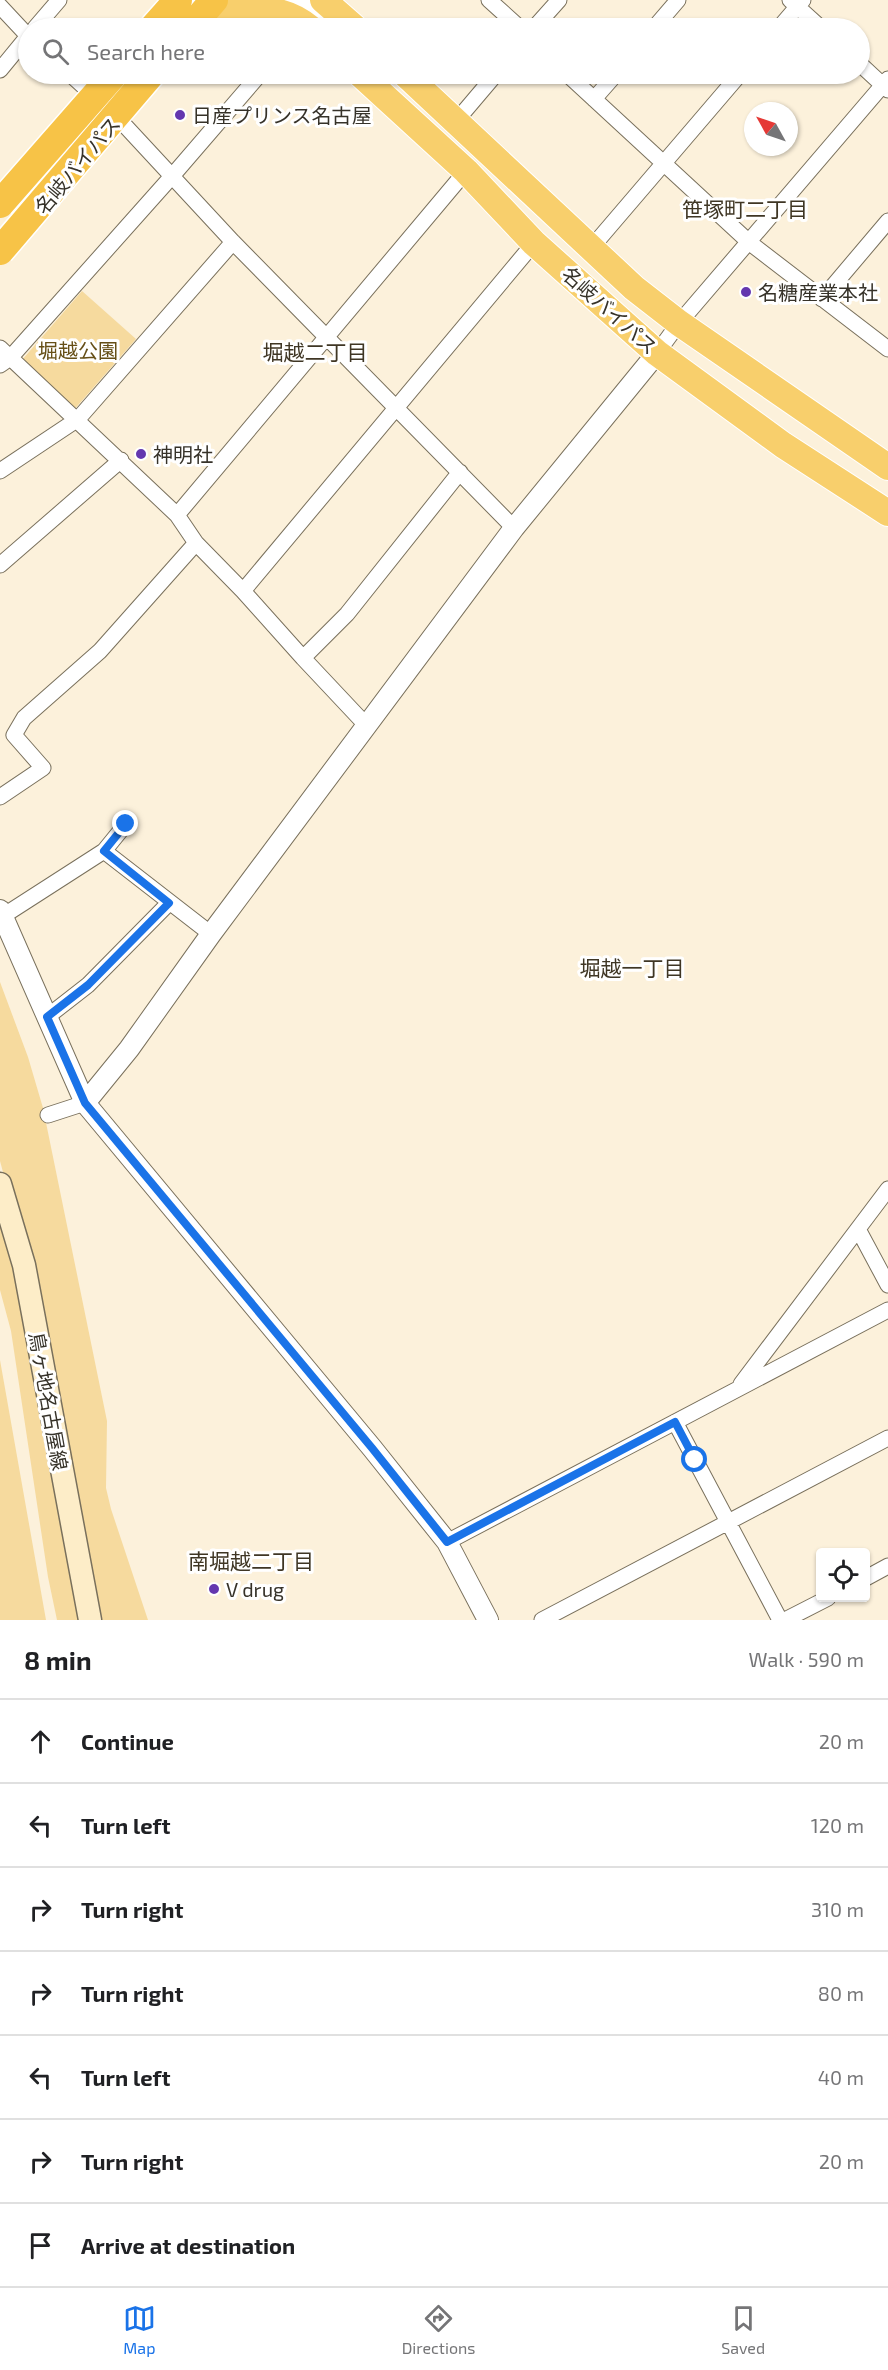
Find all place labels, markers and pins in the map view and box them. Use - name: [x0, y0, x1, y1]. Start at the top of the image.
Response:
- place label: 日産プリンス名古屋: [192, 103, 372, 127]
- marker: 日産プリンス名古屋: [173, 108, 187, 122]
- place label: 名糖産業本社: [758, 280, 878, 304]
- marker: 名糖産業本社: [739, 285, 753, 299]
- place label: 神明社: [153, 442, 213, 466]
- marker: 神明社: [134, 447, 148, 461]
- place label: V drug: [226, 1577, 284, 1601]
- marker: V drug: [207, 1582, 221, 1596]

